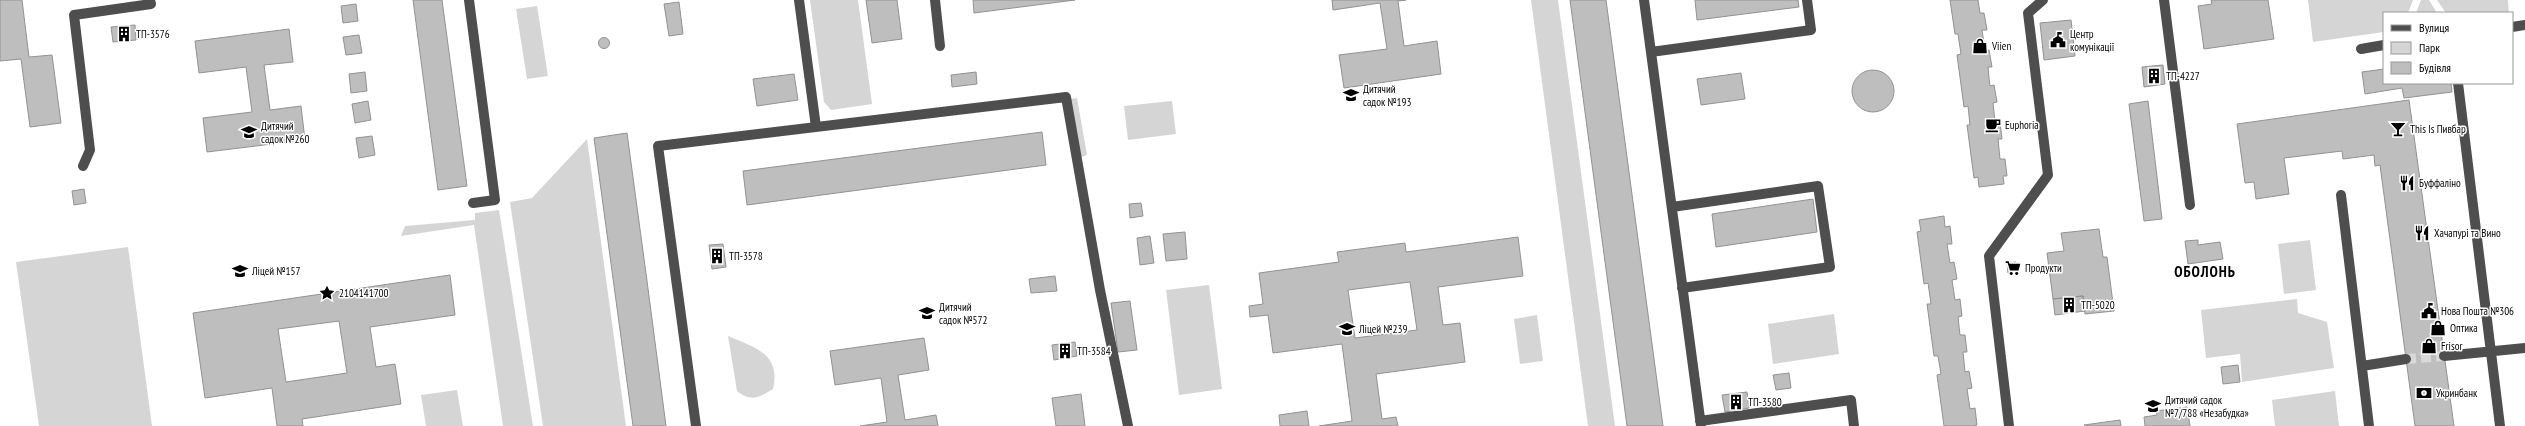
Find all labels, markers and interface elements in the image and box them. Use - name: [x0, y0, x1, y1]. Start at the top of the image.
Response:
- legend: [2383, 12, 2513, 84]
- text: Вулиця: [2419, 20, 2449, 35]
- building icon: ТП-3576: [115, 25, 133, 43]
- place label: ТП-3576: [136, 27, 170, 41]
- place label: Центр комунікації: [2070, 27, 2115, 54]
- public building icon: Центр комунікації: [2049, 31, 2067, 49]
- shop icon: Viien: [1971, 37, 1989, 55]
- place label: Viien: [1991, 39, 2011, 53]
- text: Парк: [2419, 40, 2440, 55]
- text: Будівля: [2419, 60, 2451, 75]
- building icon: ТП-4227: [2145, 67, 2163, 85]
- place label: ТП-4227: [2166, 69, 2200, 83]
- place label: Дитячий садок №193: [1363, 82, 1411, 109]
- school or university icon: Дитячий садок №193: [1342, 86, 1360, 104]
- cafe icon: Euphoria: [1984, 116, 2002, 134]
- place label: Euphoria: [2005, 118, 2039, 132]
- place label: Дитячий садок №260: [261, 119, 309, 146]
- bar icon: This Is Пивбар: [2389, 120, 2407, 138]
- place label: This Is Пивбар: [2410, 122, 2466, 136]
- school or university icon: Дитячий садок №260: [240, 123, 258, 141]
- restaurant icon: Буффаліно: [2398, 174, 2416, 192]
- place label: Буффаліно: [2419, 176, 2461, 190]
- restaurant icon: Хачапурі та Вино: [2413, 224, 2431, 242]
- place label: Хачапурі та Вино: [2434, 226, 2501, 240]
- building icon: ТП-3578: [708, 247, 726, 265]
- place label: ТП-3578: [729, 249, 763, 263]
- supermarket icon: Продукти: [2004, 259, 2022, 277]
- place label: Продукти: [2025, 261, 2062, 275]
- school or university icon: Ліцей №157: [231, 262, 249, 280]
- district label: ОБОЛОНЬ: [2174, 262, 2236, 281]
- place label: Ліцей №157: [251, 264, 300, 278]
- place icon: 2104141700: [318, 284, 336, 302]
- place label: 2104141700: [339, 286, 389, 300]
- building icon: ТП-5020: [2060, 296, 2078, 314]
- place label: ТП-5020: [2081, 298, 2115, 312]
- place label: Дитячий садок №572: [939, 300, 987, 327]
- public building icon: Нова Пошта №306: [2420, 302, 2438, 320]
- school or university icon: Дитячий садок №572: [918, 304, 936, 322]
- place label: Нова Пошта №306: [2441, 304, 2514, 318]
- shop icon: Оптика: [2429, 319, 2447, 337]
- school or university icon: Ліцей №239: [1338, 320, 1356, 338]
- place label: Оптика: [2450, 321, 2478, 335]
- place label: Ліцей №239: [1358, 322, 1407, 336]
- shop icon: Frisor: [2420, 337, 2438, 355]
- place label: Frisor: [2441, 339, 2462, 353]
- building icon: ТП-3584: [1056, 342, 1074, 360]
- place label: ТП-3584: [1077, 344, 1111, 358]
- bank icon: Укринбанк: [2415, 384, 2433, 402]
- place label: Укринбанк: [2436, 386, 2478, 400]
- building icon: ТП-3580: [1727, 393, 1745, 411]
- place label: Дитячий садок №7/788 «Незабудка»: [2165, 393, 2249, 420]
- place label: ТП-3580: [1748, 395, 1782, 409]
- school or university icon: Дитячий садок №7/788 «Незабудка»: [2144, 397, 2162, 415]

